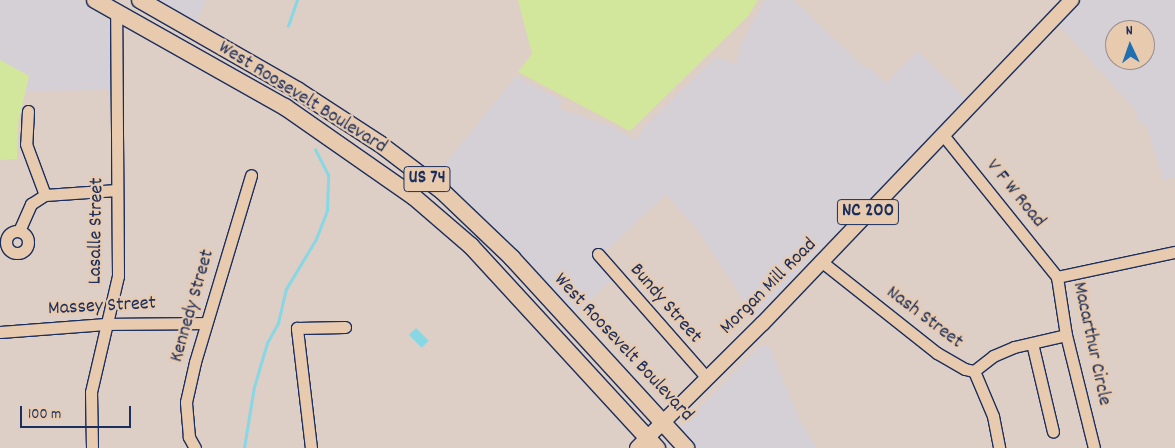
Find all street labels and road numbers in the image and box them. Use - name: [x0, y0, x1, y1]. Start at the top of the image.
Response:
- street label: West Roosevelt Boulevard: [213, 36, 391, 160]
- street label: V F W Road: [980, 155, 1050, 233]
- road number: US 74: [403, 162, 451, 195]
- street label: Lasalle Street: [84, 177, 110, 285]
- road number: NC 200: [837, 196, 899, 228]
- street label: Morgan Mill Road: [716, 234, 822, 340]
- street label: Kennedy Street: [165, 247, 221, 365]
- street label: Bundy Street: [624, 259, 706, 349]
- street label: West Roosevelt Boulevard: [548, 269, 698, 427]
- street label: Macarthur Circle: [1066, 280, 1116, 408]
- street label: Nash Street: [881, 281, 967, 355]
- street label: Massey Street: [47, 292, 157, 322]

